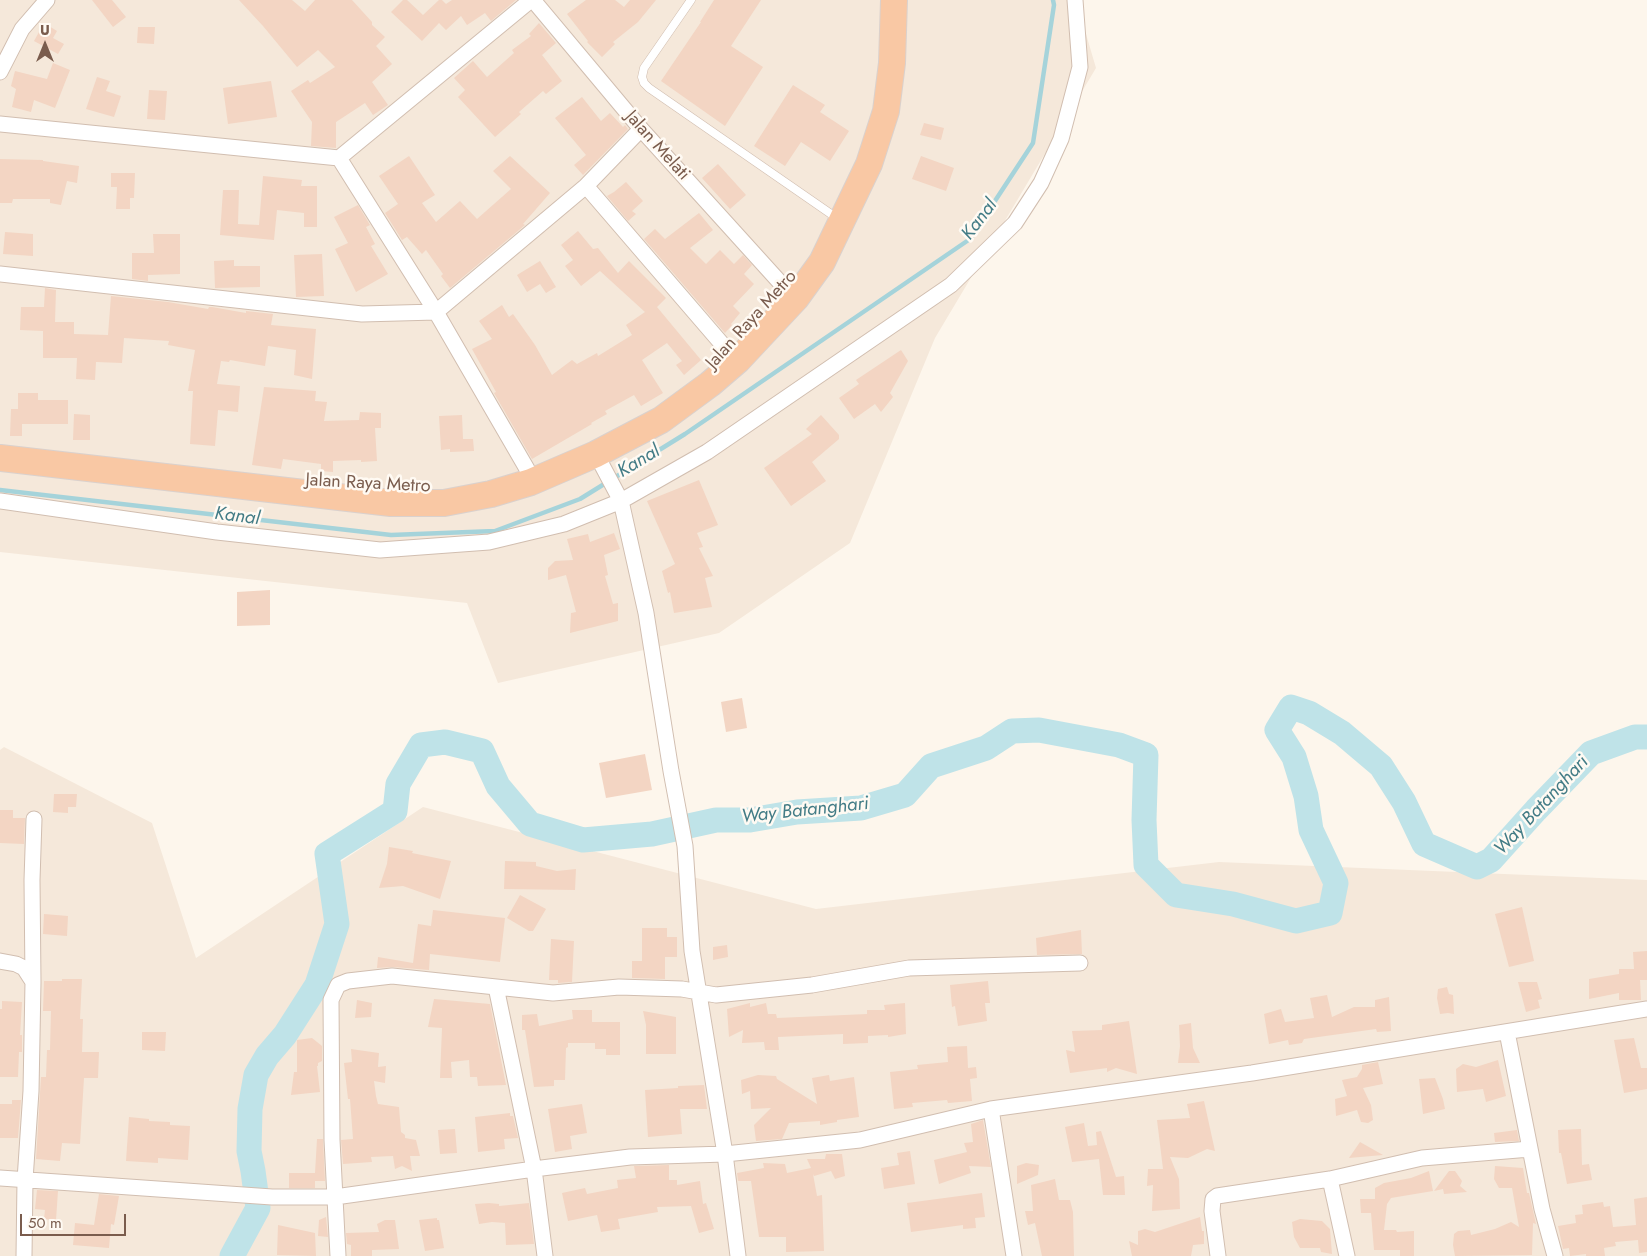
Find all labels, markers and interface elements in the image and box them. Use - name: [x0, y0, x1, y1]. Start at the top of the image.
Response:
- north arrow: [20, 20, 70, 70]
- text: U: [40, 20, 50, 40]
- street label: Jalan Melati: [620, 107, 694, 185]
- water label: Kanal: [957, 195, 1003, 245]
- street label: Jalan Raya Metro: [702, 266, 802, 374]
- water label: Kanal: [614, 441, 664, 483]
- street label: Jalan Raya Metro: [305, 470, 431, 498]
- water label: Kanal: [213, 503, 261, 531]
- water label: Way Batanghari: [1490, 751, 1594, 861]
- water label: Way Batanghari: [740, 793, 870, 829]
- scale bar: [22, 1204, 129, 1236]
- text: 50 m: [28, 1212, 62, 1234]

